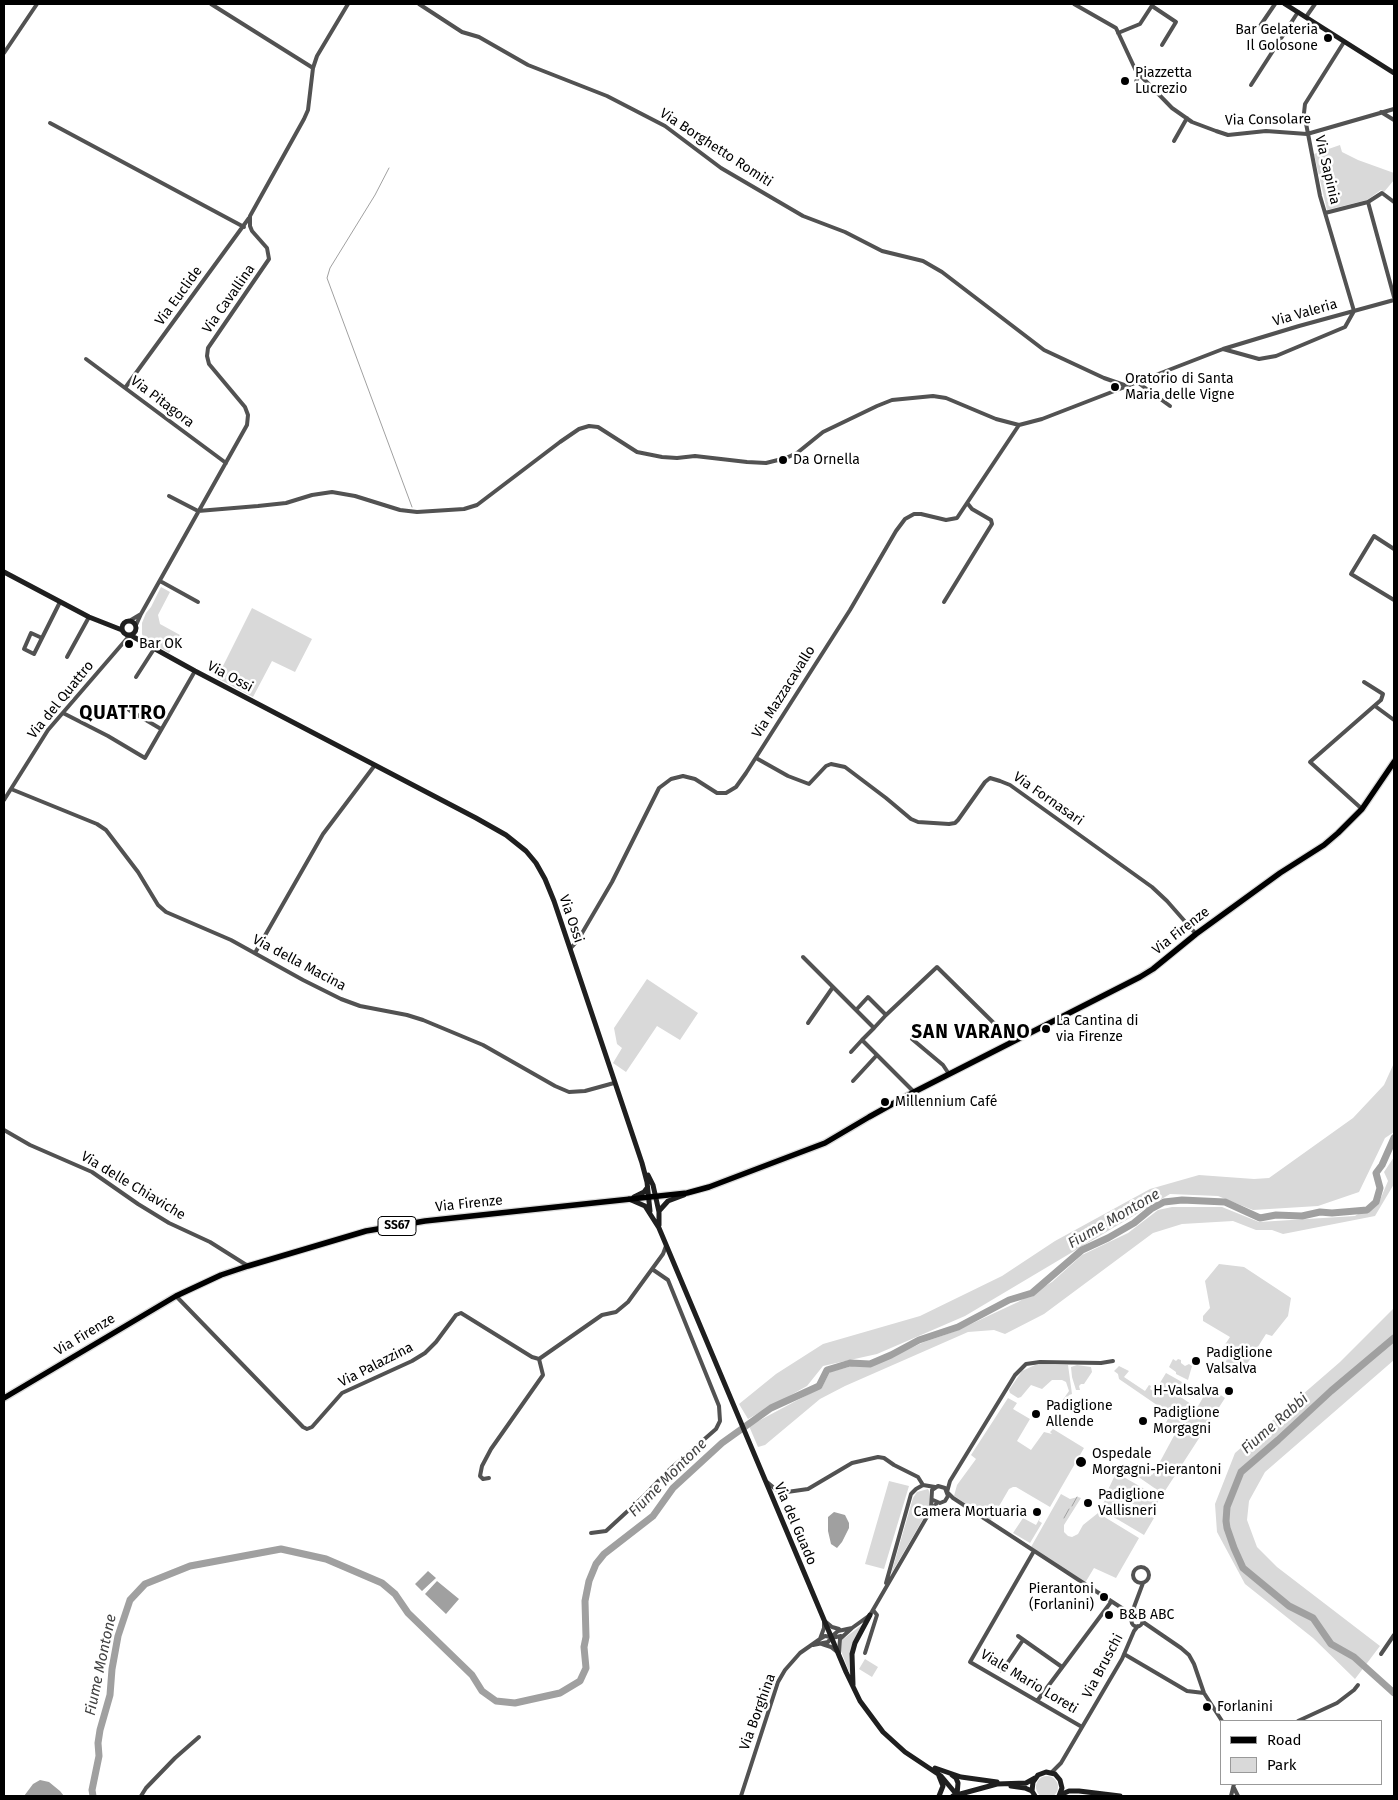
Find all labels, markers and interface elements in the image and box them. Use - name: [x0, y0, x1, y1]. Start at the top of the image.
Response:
- place label: Bar Gelateria Il Golosone: [1235, 22, 1318, 54]
- marker: Bar Gelateria Il Golosone: [1322, 32, 1334, 44]
- place label: Piazzetta Lucrezio: [1135, 65, 1192, 98]
- marker: Piazzetta Lucrezio: [1119, 75, 1131, 87]
- street label: Via Borghetto Romiti: [656, 105, 776, 191]
- street label: Via Consolare: [1225, 111, 1311, 129]
- street label: Via Sapinia: [1311, 134, 1343, 206]
- street label: Via Cavallina: [199, 261, 259, 337]
- street label: Via Euclide: [152, 263, 206, 329]
- street label: Via Valeria: [1271, 296, 1339, 330]
- place label: Oratorio di Santa Maria delle Vigne: [1125, 371, 1235, 404]
- street label: Via Pitagora: [127, 373, 197, 431]
- marker: Oratorio di Santa Maria delle Vigne: [1109, 381, 1121, 393]
- place label: Da Ornella: [793, 452, 860, 468]
- marker: Da Ornella: [777, 454, 789, 466]
- place label: Bar OK: [139, 636, 182, 652]
- marker: Bar OK: [123, 638, 135, 650]
- street label: Via Mazzacavallo: [749, 643, 819, 741]
- street label: Via del Quattro: [24, 658, 98, 742]
- street label: Via Ossi: [204, 658, 256, 696]
- district label: QUATTRO: [78, 703, 168, 725]
- street label: Via Fornasari: [1010, 769, 1086, 829]
- street label: Via Ossi: [555, 893, 587, 945]
- street label: Via Firenze: [1149, 903, 1213, 959]
- street label: Via della Macina: [249, 931, 349, 995]
- place label: La Cantina di via Firenze: [1056, 1013, 1139, 1046]
- district label: SAN VARANO: [910, 1022, 1032, 1044]
- marker: La Cantina di via Firenze: [1040, 1023, 1052, 1035]
- place label: Millennium Café: [895, 1094, 997, 1110]
- marker: Millennium Café: [879, 1096, 891, 1108]
- street label: Via delle Chiaviche: [78, 1148, 188, 1224]
- water label: Fiume Montone: [1065, 1185, 1163, 1253]
- street label: Via Firenze: [434, 1192, 504, 1216]
- road number: SS67: [378, 1216, 416, 1236]
- street label: Via Firenze: [52, 1310, 118, 1360]
- street label: Via Palazzina: [336, 1339, 416, 1391]
- place label: Padiglione Valsalva: [1206, 1345, 1273, 1378]
- marker: Padiglione Valsalva: [1190, 1355, 1202, 1367]
- place label: H-Valsalva: [1153, 1383, 1219, 1399]
- marker: H-Valsalva: [1223, 1385, 1235, 1397]
- water label: Fiume Rabbi: [1238, 1390, 1312, 1458]
- place label: Padiglione Allende: [1046, 1398, 1113, 1430]
- place label: Padiglione Morgagni: [1153, 1405, 1220, 1438]
- marker: Padiglione Allende: [1030, 1408, 1042, 1420]
- marker: Padiglione Morgagni: [1137, 1415, 1149, 1427]
- water label: Fiume Montone: [625, 1435, 711, 1521]
- place label: Ospedale Morgagni-Pierantoni: [1092, 1446, 1221, 1478]
- marker: Ospedale Morgagni-Pierantoni: [1074, 1455, 1088, 1469]
- street label: Via del Guado: [770, 1480, 820, 1568]
- place label: Padiglione Vallisneri: [1098, 1487, 1165, 1520]
- marker: Padiglione Vallisneri: [1082, 1497, 1094, 1509]
- place label: Camera Mortuaria: [914, 1504, 1027, 1520]
- marker: Camera Mortuaria: [1031, 1506, 1043, 1518]
- place label: Pierantoni (Forlanini): [1028, 1581, 1094, 1614]
- marker: Pierantoni (Forlanini): [1098, 1591, 1110, 1603]
- place label: B&B ABC: [1119, 1607, 1174, 1623]
- marker: B&B ABC: [1103, 1609, 1115, 1621]
- water label: Fiume Montone: [81, 1613, 121, 1717]
- street label: Via Bruschi: [1079, 1631, 1127, 1701]
- street label: Viale Mario Loreti: [977, 1646, 1081, 1718]
- street label: Via Borghina: [736, 1671, 780, 1753]
- place label: Forlanini: [1217, 1699, 1273, 1715]
- marker: Forlanini: [1201, 1701, 1213, 1713]
- legend: [1220, 1720, 1383, 1785]
- text: Road: [1267, 1731, 1302, 1749]
- text: Park: [1267, 1756, 1297, 1774]

